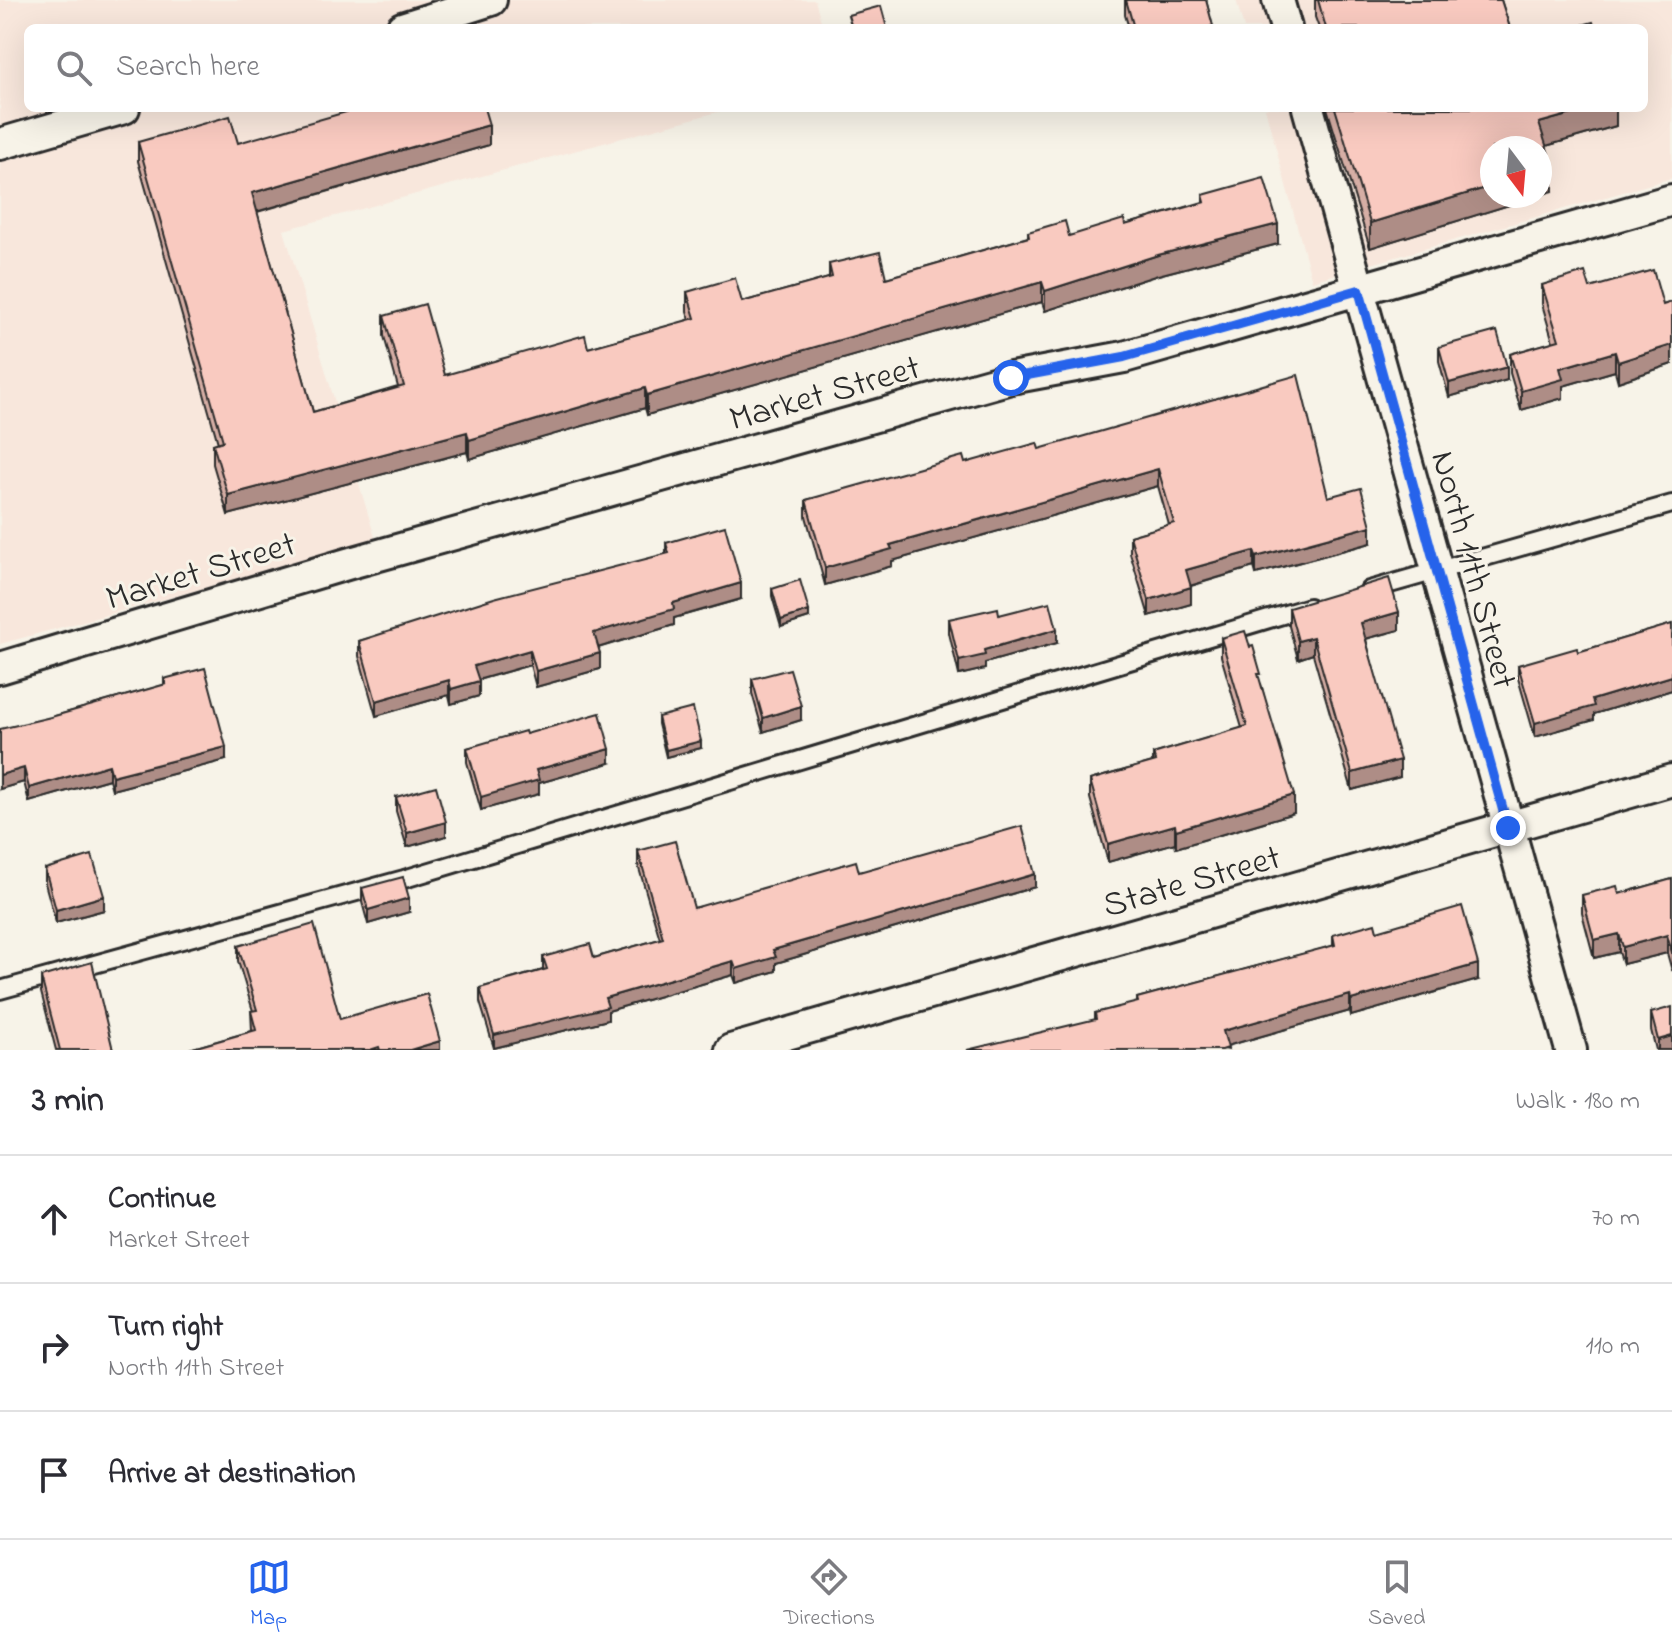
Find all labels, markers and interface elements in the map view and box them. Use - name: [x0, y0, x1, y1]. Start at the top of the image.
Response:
- search box: [24, 24, 1648, 112]
- icon: search: [52, 46, 96, 90]
- text: Search here: [116, 46, 260, 90]
- north arrow: [1480, 136, 1552, 208]
- street label: Market Street: [724, 343, 927, 448]
- route start: [993, 360, 1029, 396]
- street label: North 11th Street: [1414, 445, 1529, 695]
- street label: Market Street: [100, 519, 303, 627]
- route end: [1490, 810, 1526, 846]
- street label: State Street: [1097, 833, 1287, 934]
- text: 3 min: [32, 1077, 104, 1127]
- text: Walk · 180 m: [1516, 1083, 1640, 1121]
- text: Continue: [108, 1178, 216, 1222]
- icon: ahead: [32, 1197, 76, 1241]
- text: 70 m: [1591, 1200, 1640, 1238]
- text: Market Street: [108, 1222, 250, 1260]
- text: Turn right: [108, 1306, 223, 1350]
- icon: right: [32, 1325, 76, 1369]
- text: 110 m: [1586, 1328, 1640, 1366]
- text: North 11th Street: [108, 1350, 284, 1388]
- icon: arrive: [32, 1453, 76, 1497]
- text: Arrive at destination: [108, 1453, 356, 1497]
- tab: Map: [247, 1555, 291, 1635]
- tab: Directions: [784, 1555, 875, 1635]
- tab: Saved: [1368, 1555, 1425, 1635]

